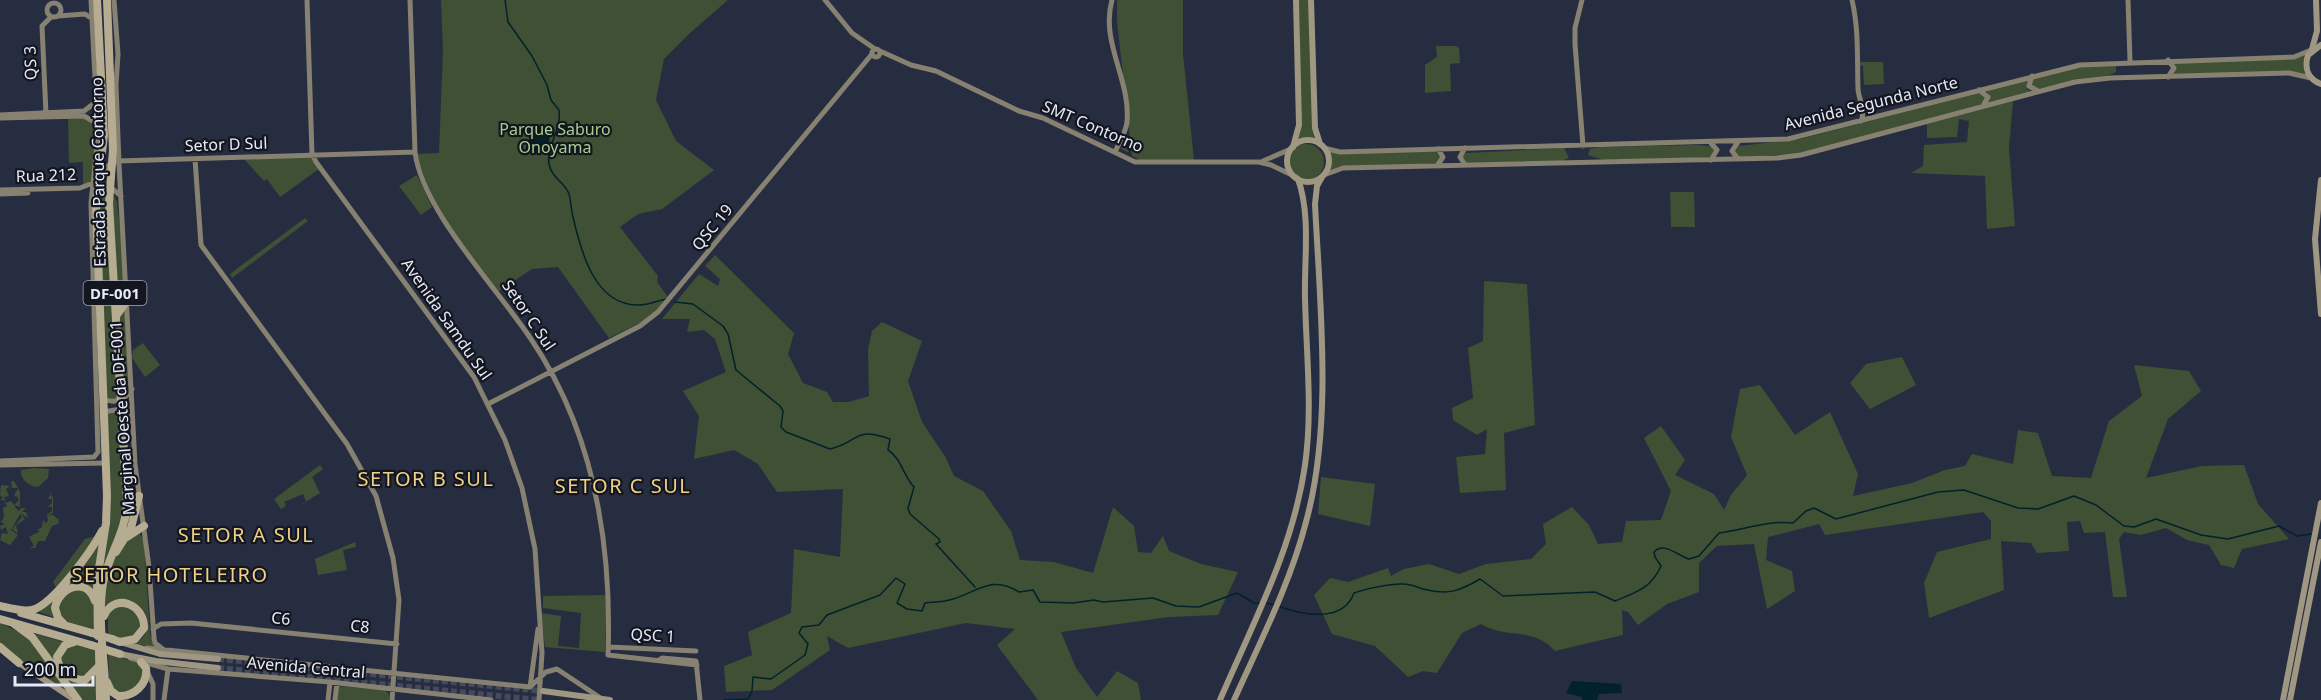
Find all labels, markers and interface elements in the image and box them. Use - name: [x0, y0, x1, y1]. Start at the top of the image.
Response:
- street label: QS 3: [18, 45, 42, 81]
- street label: Avenida Segunda Norte: [1782, 71, 1960, 135]
- street label: Estrada Parque Contorno: [85, 77, 111, 267]
- street label: SMT Contorno: [1039, 95, 1147, 157]
- park label: Parque Saburo Onoyama: [499, 118, 611, 158]
- street label: Setor D Sul: [184, 132, 268, 156]
- street label: Rua 212: [15, 163, 77, 187]
- street label: QSC 19: [687, 199, 737, 255]
- street label: Avenida Samdu Sul: [397, 254, 497, 384]
- street label: Setor C Sul: [497, 275, 561, 355]
- road number: DF-001: [84, 281, 146, 305]
- street label: Marginal Oeste da DF-001: [104, 320, 140, 516]
- district label: SETOR B SUL: [358, 465, 494, 492]
- district label: SETOR C SUL: [555, 472, 691, 499]
- district label: SETOR A SUL: [178, 521, 314, 548]
- district label: SETOR HOTELEIRO: [71, 561, 269, 588]
- street label: C6: [270, 606, 292, 630]
- street label: C8: [349, 614, 371, 638]
- street label: QSC 1: [630, 623, 676, 647]
- scale bar: [15, 649, 93, 687]
- street label: Avenida Central: [246, 651, 366, 683]
- text: 200 m: [24, 657, 76, 681]

